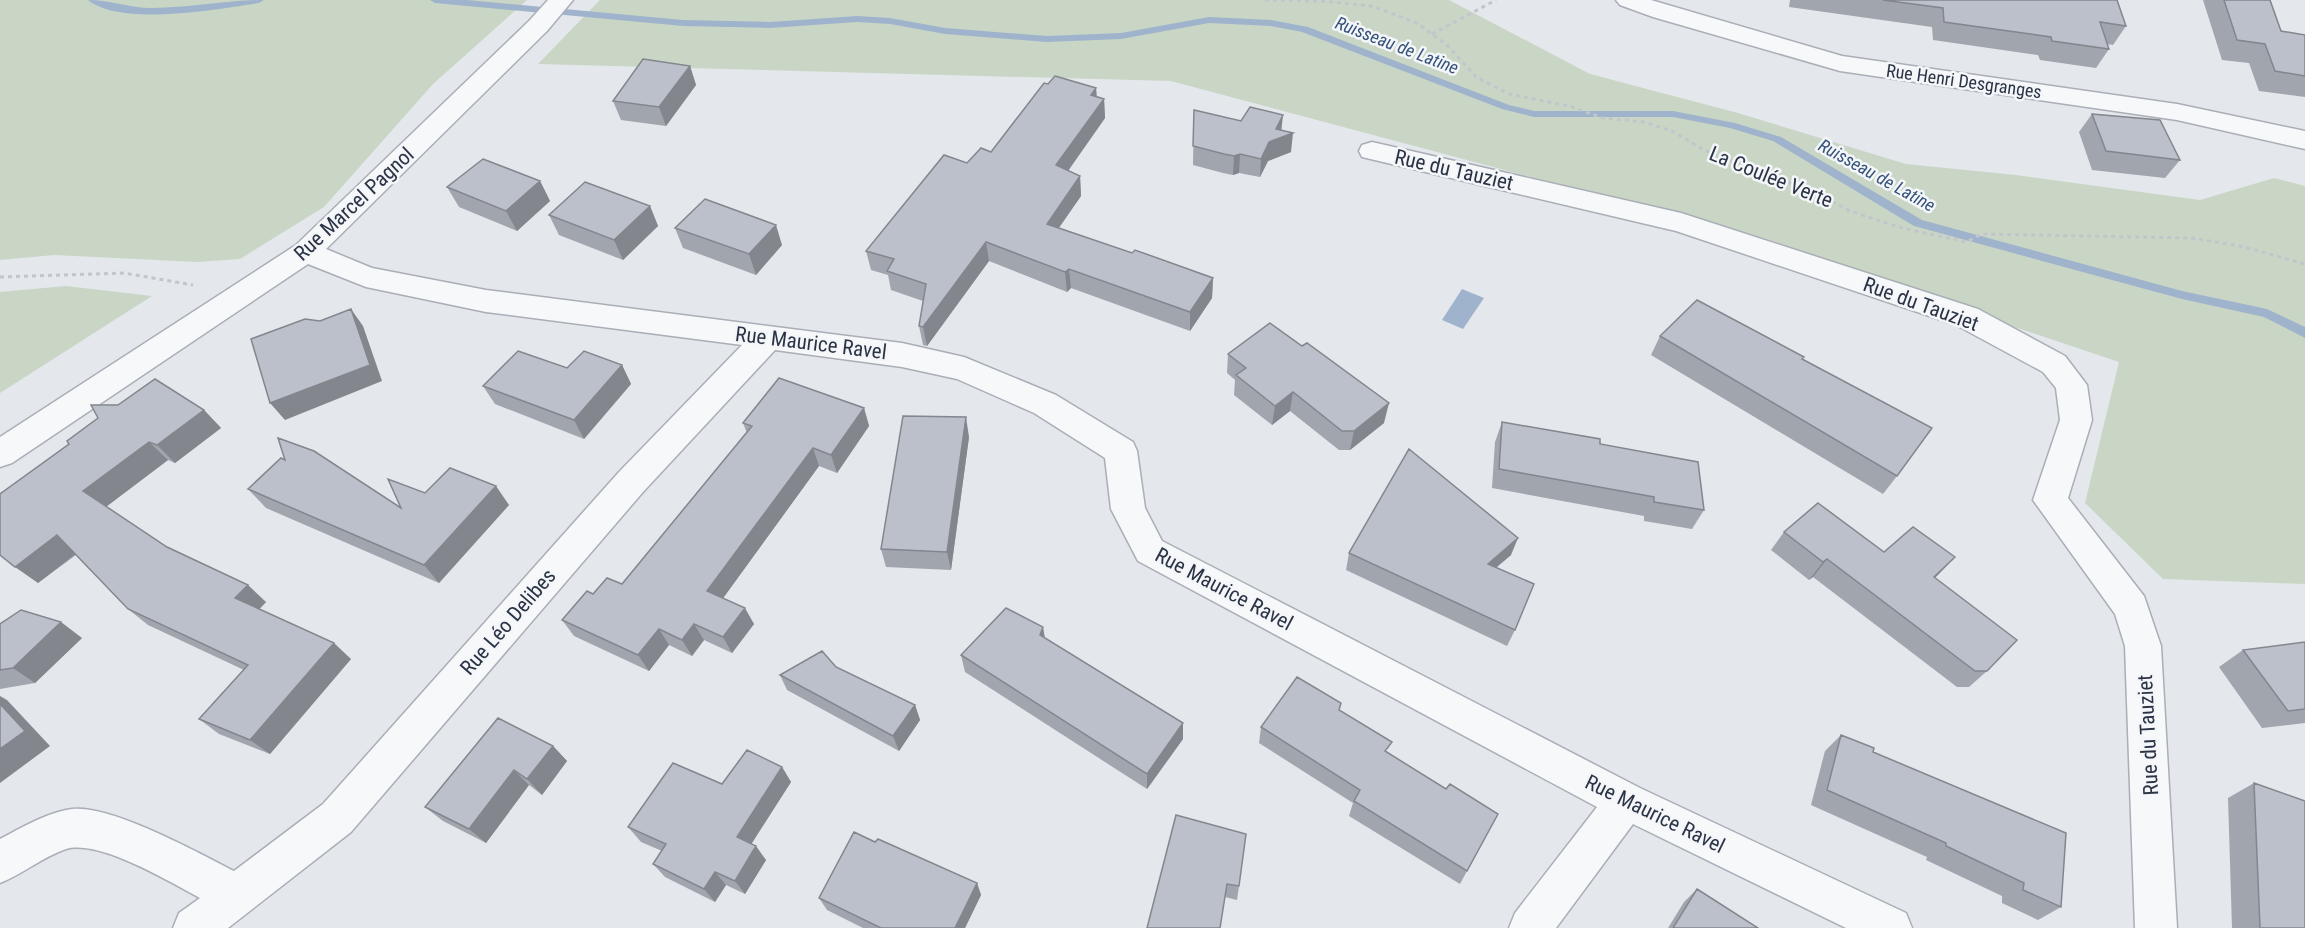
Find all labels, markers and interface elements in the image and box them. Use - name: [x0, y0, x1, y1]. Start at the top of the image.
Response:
- water label: Ruisseau de Latine: [1332, 12, 1462, 78]
- street label: Rue Henri Desgranges: [1885, 60, 2043, 102]
- water label: Ruisseau de Latine: [1815, 134, 1939, 216]
- street label: La Coulée Verte: [1706, 141, 1836, 213]
- street label: Rue Marcel Pagnol: [289, 142, 419, 266]
- street label: Rue du Tauziet: [1392, 145, 1516, 195]
- street label: Rue du Tauziet: [1860, 272, 1982, 336]
- street label: Rue Maurice Ravel: [734, 322, 888, 364]
- street label: Rue Maurice Ravel: [1151, 543, 1297, 635]
- street label: Rue Léo Delibes: [456, 564, 560, 680]
- street label: Rue du Tauziet: [2133, 674, 2163, 796]
- street label: Rue Maurice Ravel: [1581, 770, 1729, 858]

